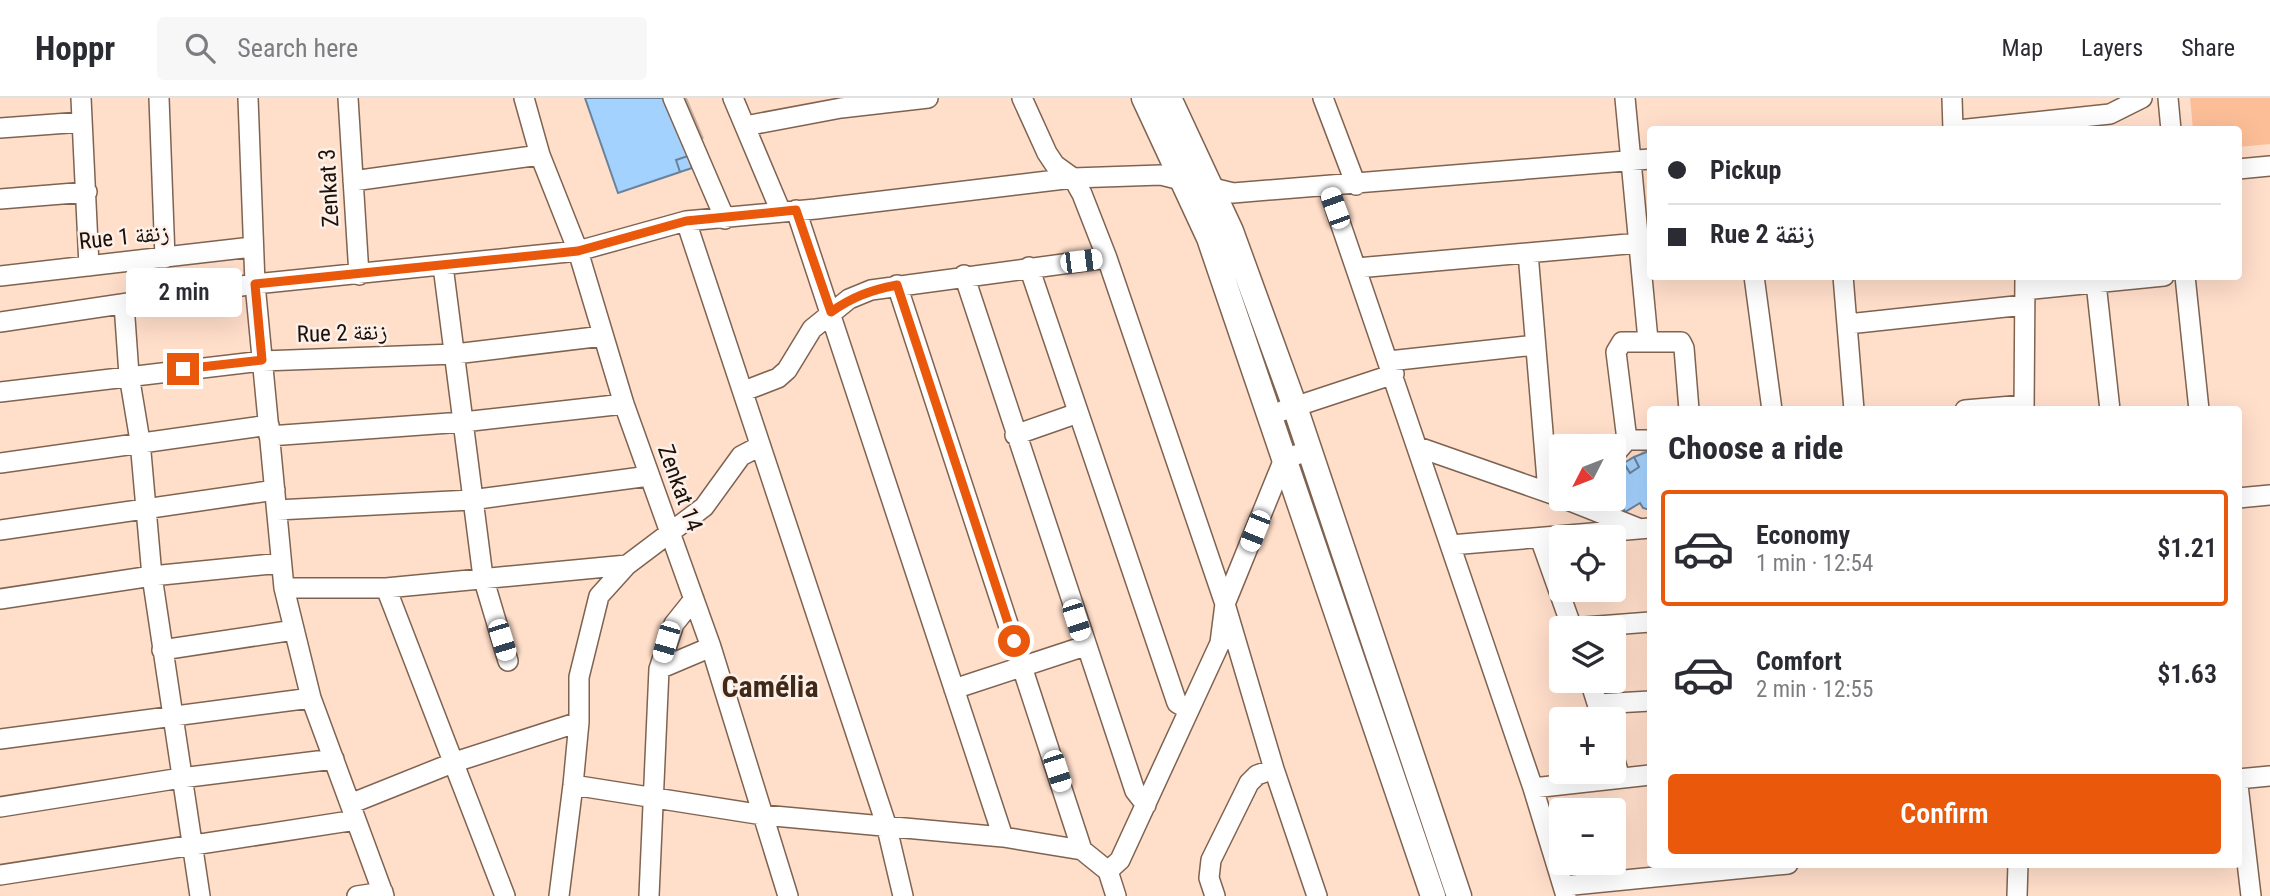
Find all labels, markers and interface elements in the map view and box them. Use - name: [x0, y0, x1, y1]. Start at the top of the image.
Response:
- search box: [157, 17, 647, 80]
- text: Hoppr: [35, 29, 115, 68]
- icon: search: [181, 29, 219, 67]
- text: Search here: [237, 33, 358, 63]
- text: Map: [2002, 34, 2043, 62]
- text: Layers: [2081, 34, 2143, 62]
- text: Share: [2181, 34, 2235, 62]
- street label: Zenkat 3: [313, 148, 345, 228]
- text: Pickup: [1710, 155, 1781, 185]
- car: [1318, 185, 1353, 231]
- street label: Rue 1 زنقة: [78, 219, 170, 255]
- text: Rue 2 زنقة: [1710, 219, 1815, 249]
- car: [1059, 248, 1104, 274]
- callout: 2 min: [125, 268, 241, 316]
- text: 2 min: [159, 279, 209, 306]
- street label: Rue 2 زنقة: [296, 318, 388, 348]
- route end: [167, 353, 199, 385]
- text: Choose a ride: [1668, 429, 1843, 467]
- north arrow: [1549, 434, 1626, 511]
- map controls: [1549, 434, 1626, 875]
- street label: Zenkat 14: [652, 441, 708, 535]
- car: [1238, 508, 1273, 554]
- icon: car: [1672, 517, 1735, 580]
- text: Economy: [1756, 520, 1850, 550]
- button: locate: [1549, 525, 1626, 602]
- text: $1.21: [2157, 533, 2217, 563]
- text: 1 min · 12:54: [1756, 550, 1873, 577]
- car: [1060, 597, 1093, 643]
- button: layers: [1549, 616, 1626, 693]
- car: [486, 617, 519, 663]
- car: [651, 619, 682, 665]
- route start: [998, 625, 1030, 657]
- icon: car: [1672, 643, 1735, 706]
- text: Comfort: [1756, 646, 1842, 676]
- text: $1.63: [2157, 659, 2217, 689]
- district label: Camélia: [721, 669, 819, 704]
- text: 2 min · 12:55: [1756, 676, 1873, 703]
- button: +: [1549, 707, 1626, 784]
- car: [1041, 748, 1074, 794]
- button: Confirm: [1668, 774, 2221, 854]
- button: −: [1549, 798, 1626, 875]

